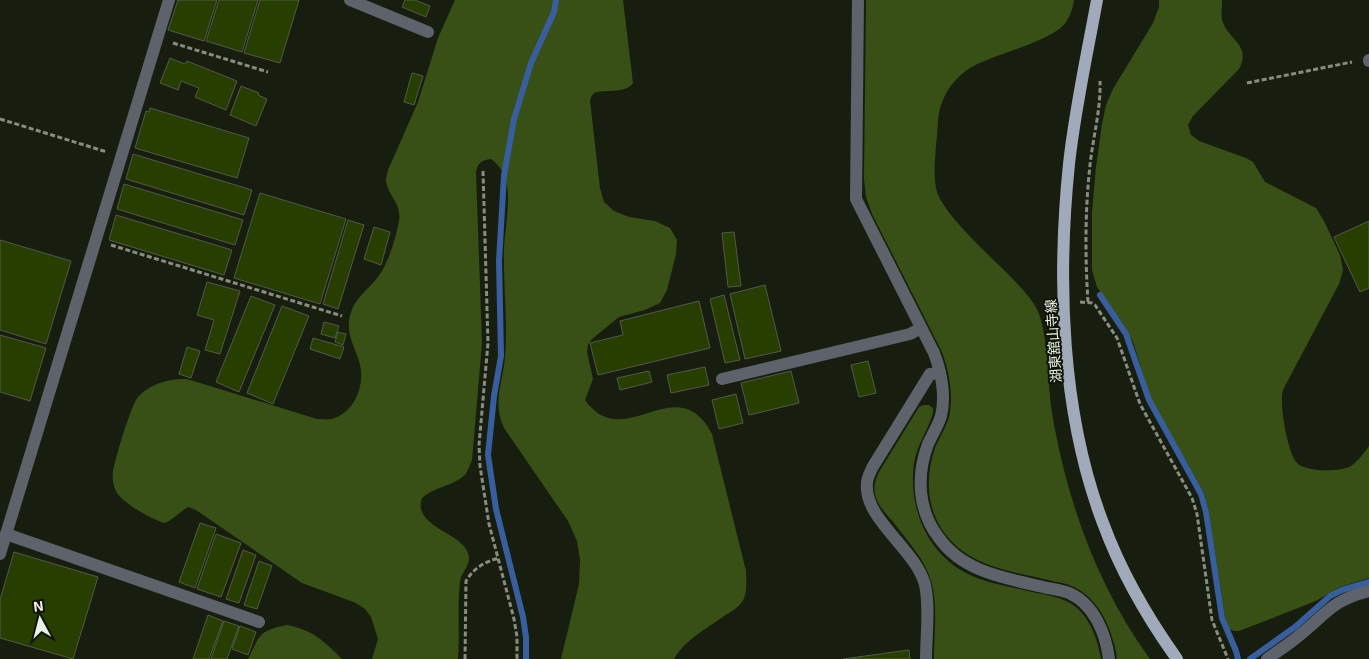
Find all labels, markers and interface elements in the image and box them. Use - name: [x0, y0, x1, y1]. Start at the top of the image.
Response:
- street label: 湖東舘山寺線: [1042, 299, 1064, 383]
- north arrow: [15, 594, 65, 644]
- text: N: [32, 597, 44, 615]

